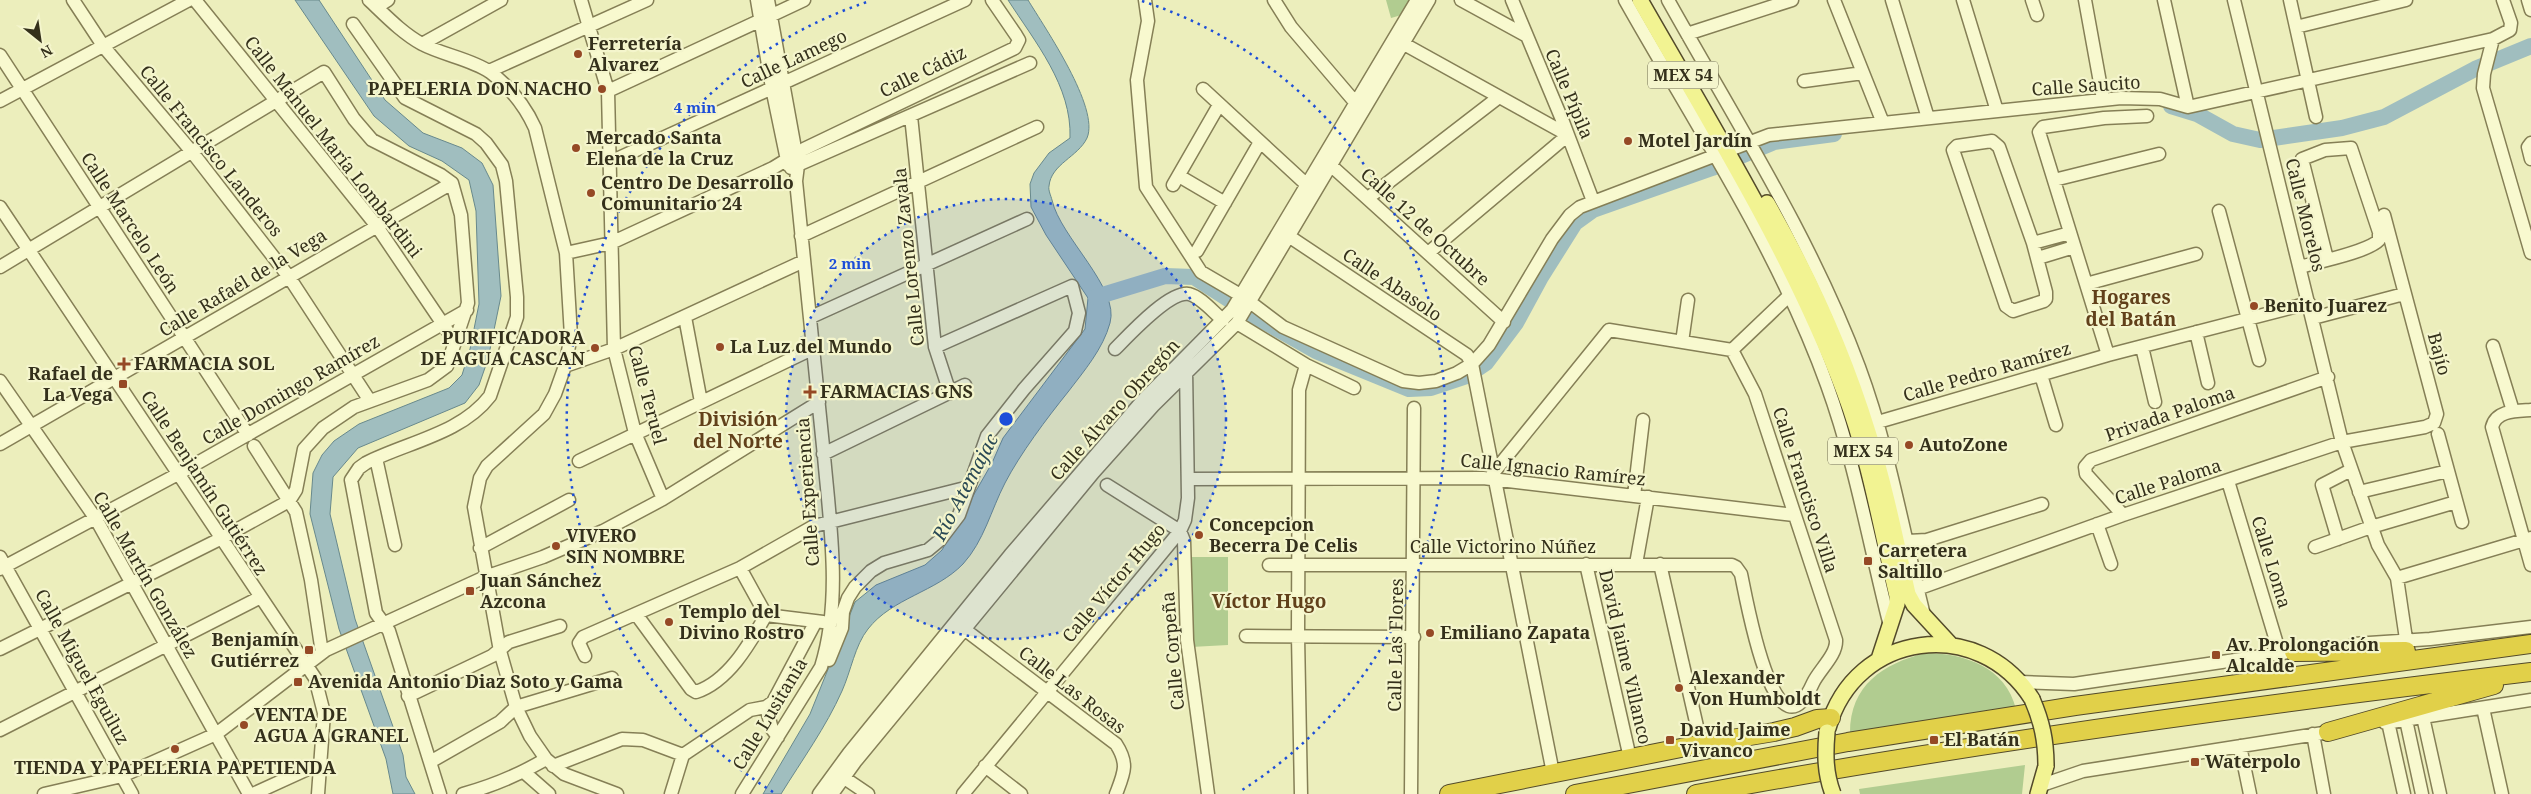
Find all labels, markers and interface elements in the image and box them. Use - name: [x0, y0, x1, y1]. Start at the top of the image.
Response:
- north arrow: [15, 15, 65, 65]
- street label: Calle Lamego: [737, 23, 851, 93]
- street label: Calle Manuel María Lombardini: [240, 31, 428, 262]
- place label: Ferretería Alvarez: [588, 31, 682, 76]
- street label: Calle Cádiz: [875, 40, 970, 102]
- text: N: [37, 41, 56, 63]
- street label: Calle Pípila: [1540, 45, 1600, 142]
- marker: Ferretería Alvarez: [572, 48, 584, 60]
- street label: Calle Francisco Landeros: [135, 60, 289, 241]
- road number: MEX 54: [1648, 62, 1718, 88]
- street label: Calle Saucito: [2031, 69, 2141, 101]
- place label: PAPELERIA DON NACHO: [368, 76, 592, 100]
- marker: PAPELERIA DON NACHO: [596, 83, 608, 95]
- text: 4 min: [674, 97, 716, 117]
- place label: Mercado Santa Elena de la Cruz: [586, 125, 733, 170]
- place label: Motel Jardín: [1638, 128, 1752, 152]
- marker: Motel Jardín: [1622, 135, 1634, 147]
- marker: Mercado Santa Elena de la Cruz: [570, 142, 582, 154]
- street label: Calle Marcelo León: [76, 147, 186, 298]
- street label: Calle Morelos: [2280, 156, 2332, 274]
- street label: Calle 12 de Octubre: [1356, 162, 1495, 291]
- street label: Calle Lorenzo Zavala: [887, 167, 929, 348]
- place label: Centro De Desarrollo Comunitario 24: [601, 170, 794, 215]
- marker: Centro De Desarrollo Comunitario 24: [585, 187, 597, 199]
- street label: Calle Rafaél de la Vega: [154, 223, 331, 342]
- street label: Calle Abasolo: [1338, 242, 1447, 326]
- text: 2 min: [829, 253, 871, 273]
- district label: Hogares del Batán: [2086, 284, 2177, 332]
- place label: Benito Juarez: [2264, 293, 2387, 317]
- marker: Benito Juarez: [2248, 300, 2260, 312]
- place label: PURIFICADORA DE AGUA CASCAN: [421, 325, 585, 370]
- street label: Calle Domingo Ramírez: [197, 328, 384, 450]
- street label: Bajío: [2423, 330, 2457, 378]
- street label: Calle Álvaro Obregón: [1044, 333, 1185, 485]
- place label: La Luz del Mundo: [730, 334, 892, 358]
- street label: Calle Pedro Ramírez: [1900, 336, 2074, 407]
- marker: La Luz del Mundo: [714, 341, 726, 353]
- marker: PURIFICADORA DE AGUA CASCAN: [589, 342, 601, 354]
- street label: Calle Teruel: [623, 343, 673, 447]
- place label: FARMACIA SOL: [134, 351, 275, 375]
- marker: FARMACIA SOL: [118, 358, 130, 370]
- place label: Rafael de La Vega: [28, 361, 113, 406]
- marker: Rafael de La Vega: [117, 378, 129, 390]
- place label: FARMACIAS GNS: [820, 379, 973, 403]
- street label: Privada Paloma: [2102, 380, 2238, 446]
- street label: Calle Benjamín Gutiérrez: [136, 385, 274, 580]
- marker: FARMACIAS GNS: [804, 386, 816, 398]
- street label: Calle Francisco Villa: [1768, 404, 1844, 576]
- district label: División del Norte: [693, 406, 783, 454]
- centre of rings: [997, 410, 1015, 428]
- street label: Calle Experiencia: [790, 417, 824, 567]
- water label: Río Atemajac: [925, 428, 1004, 546]
- place label: AutoZone: [1919, 432, 2008, 456]
- road number: MEX 54: [1828, 438, 1898, 464]
- marker: AutoZone: [1903, 439, 1915, 451]
- street label: Calle Ignacio Ramírez: [1459, 447, 1647, 491]
- street label: Calle Paloma: [2111, 453, 2224, 510]
- street label: Calle Martín González: [88, 487, 204, 662]
- place label: Concepcion Becerra De Celis: [1209, 512, 1358, 557]
- street label: Calle Loma: [2247, 513, 2297, 611]
- street label: Calle Víctor Hugo: [1056, 518, 1170, 647]
- place label: VIVERO SIN NOMBRE: [566, 523, 685, 568]
- marker: Concepcion Becerra De Celis: [1193, 529, 1205, 541]
- street label: Calle Victorino Núñez: [1410, 534, 1596, 558]
- place label: Carretera Saltillo: [1878, 538, 1968, 583]
- marker: VIVERO SIN NOMBRE: [550, 540, 562, 552]
- marker: Carretera Saltillo: [1862, 555, 1874, 567]
- street label: David Jaime Villanco: [1594, 567, 1658, 747]
- place label: Juan Sánchez Azcona: [479, 568, 601, 613]
- street label: Calle Las Flores: [1382, 578, 1408, 712]
- street label: Calle Miguel Eguiluz: [30, 584, 136, 749]
- marker: Juan Sánchez Azcona: [464, 585, 476, 597]
- district label: Víctor Hugo: [1212, 588, 1326, 614]
- street label: Calle Corpeña: [1155, 591, 1189, 711]
- place label: Templo del Divino Rostro: [679, 599, 804, 644]
- marker: Templo del Divino Rostro: [663, 616, 675, 628]
- place label: Emiliano Zapata: [1440, 620, 1591, 644]
- place label: Benjamín Gutiérrez: [211, 627, 299, 672]
- marker: Emiliano Zapata: [1424, 627, 1436, 639]
- place label: Av. Prolongación Alcalde: [2226, 632, 2379, 677]
- street label: Calle Las Rosas: [1014, 640, 1131, 738]
- marker: Benjamín Gutiérrez: [303, 644, 315, 656]
- marker: Av. Prolongación Alcalde: [2210, 649, 2222, 661]
- street label: Calle Lusitania: [726, 653, 812, 774]
- place label: Alexander Von Humboldt: [1689, 665, 1821, 710]
- place label: Avenida Antonio Diaz Soto y Gama: [308, 669, 623, 693]
- marker: Avenida Antonio Diaz Soto y Gama: [292, 676, 304, 688]
- marker: Alexander Von Humboldt: [1673, 682, 1685, 694]
- place label: VENTA DE AGUA A GRANEL: [254, 702, 409, 747]
- place label: David Jaime Vivanco: [1680, 717, 1791, 762]
- marker: VENTA DE AGUA A GRANEL: [238, 719, 250, 731]
- place label: El Batán: [1944, 727, 2020, 751]
- marker: David Jaime Vivanco: [1664, 734, 1676, 746]
- marker: El Batán: [1928, 734, 1940, 746]
- marker: TIENDA Y PAPELERIA PAPETIENDA: [169, 743, 181, 755]
- place label: Waterpolo: [2205, 749, 2301, 773]
- place label: TIENDA Y PAPELERIA PAPETIENDA: [14, 755, 337, 779]
- marker: Waterpolo: [2189, 756, 2201, 768]

